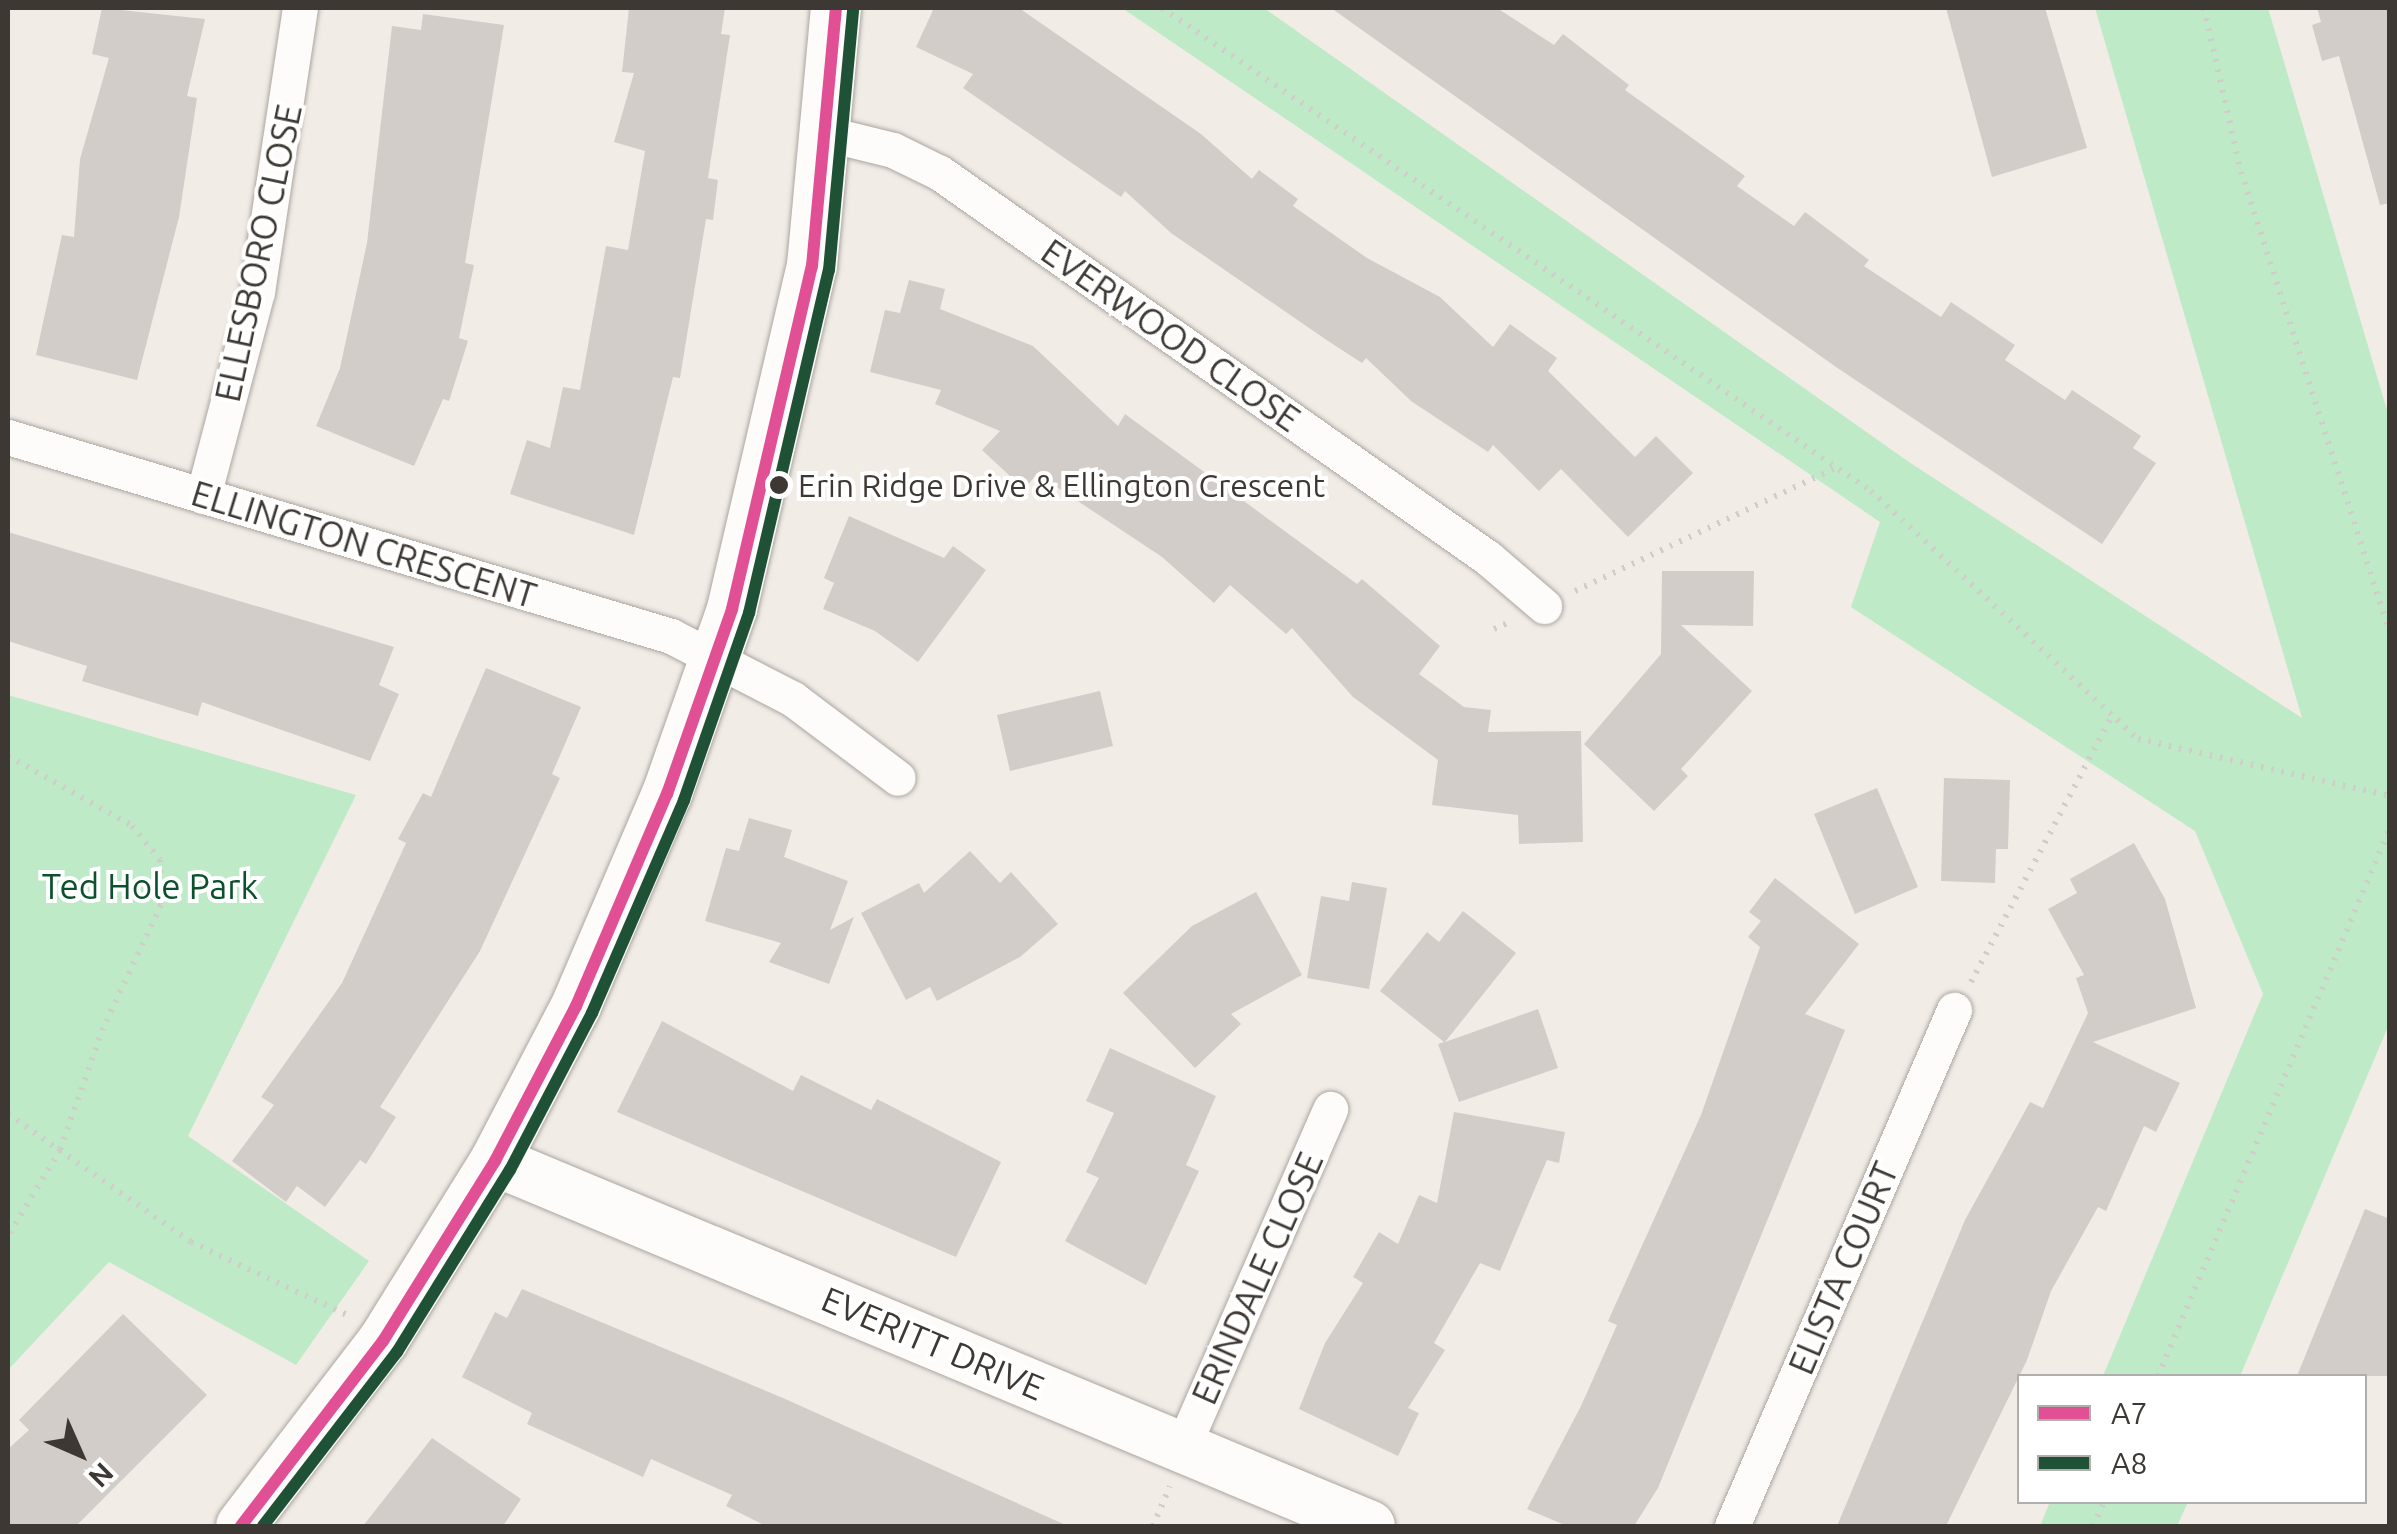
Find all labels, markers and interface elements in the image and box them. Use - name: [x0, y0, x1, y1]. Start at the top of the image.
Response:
- street label: ELLESBORO CLOSE: [206, 101, 310, 405]
- street label: EVERWOOD CLOSE: [1034, 230, 1308, 440]
- place label: Erin Ridge Drive & Ellington Crescent: [798, 466, 1325, 504]
- street label: ELLINGTON CRESCENT: [187, 472, 541, 616]
- marker: Erin Ridge Drive & Ellington Crescent: [769, 475, 789, 495]
- park label: Ted Hole Park: [42, 865, 258, 907]
- street label: ERINDALE CLOSE: [1183, 1146, 1331, 1410]
- street label: ELISTA COURT: [1779, 1156, 1907, 1380]
- street label: EVERITT DRIVE: [815, 1277, 1051, 1409]
- legend: [2017, 1374, 2367, 1504]
- text: A7: [2111, 1396, 2147, 1430]
- north arrow: [30, 1404, 130, 1504]
- text: A8: [2111, 1446, 2147, 1480]
- text: N: [83, 1457, 120, 1494]

